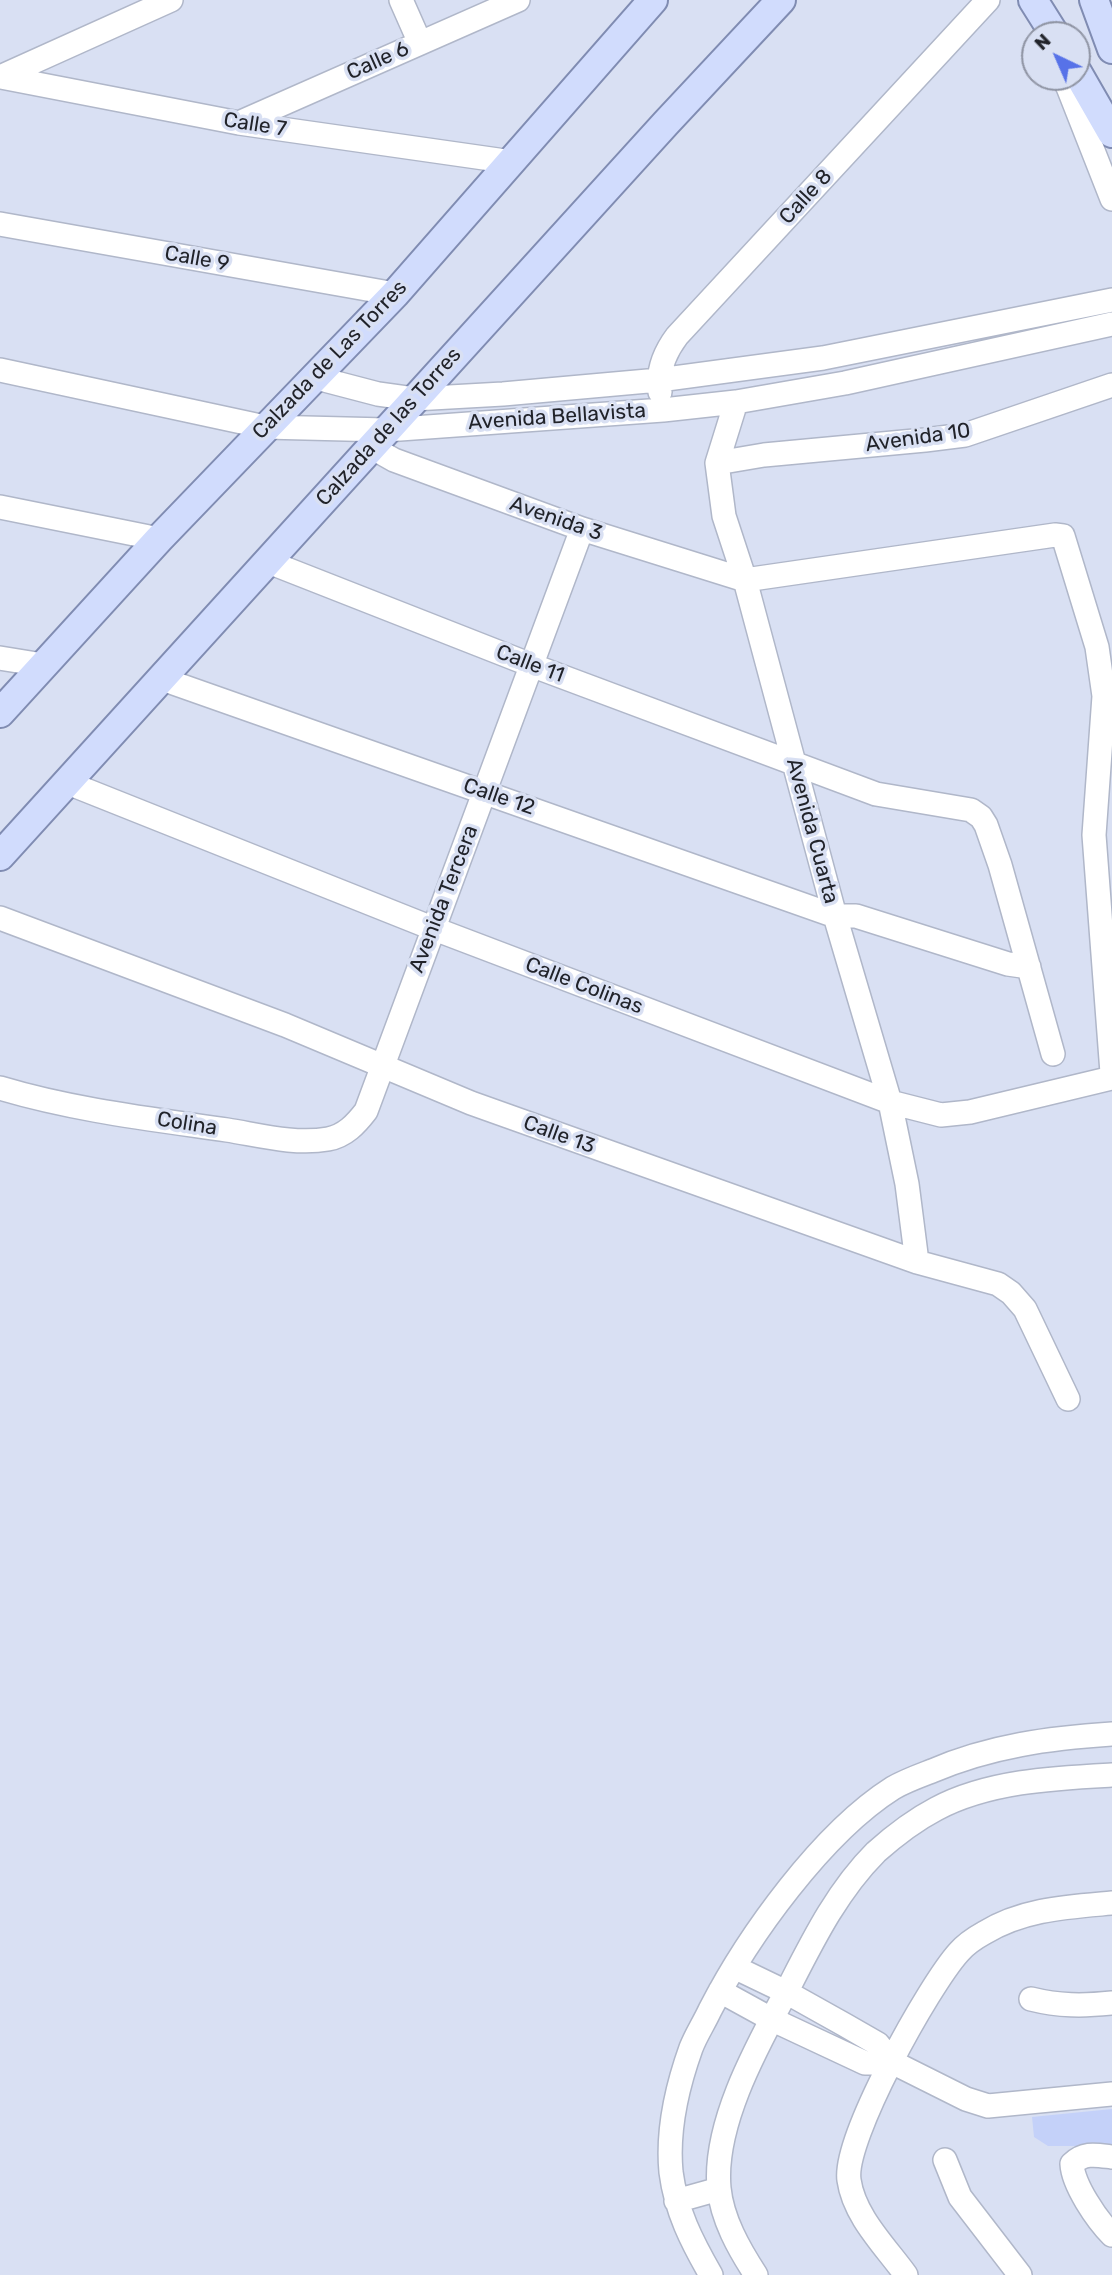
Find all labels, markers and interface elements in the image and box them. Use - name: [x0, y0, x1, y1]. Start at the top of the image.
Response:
- north arrow: [1021, 21, 1091, 91]
- text: N: [1030, 29, 1055, 55]
- street label: Calle 6: [343, 36, 413, 86]
- street label: Calle 7: [222, 108, 288, 142]
- street label: Calle 8: [774, 164, 838, 230]
- street label: Calle 9: [163, 241, 231, 277]
- street label: Calzada de Las Torres: [248, 275, 412, 445]
- street label: Calzada de las Torres: [311, 343, 467, 511]
- street label: Avenida Bellavista: [467, 398, 647, 436]
- street label: Avenida 10: [864, 418, 972, 458]
- street label: Avenida 3: [506, 491, 606, 547]
- street label: Calle 11: [492, 640, 568, 688]
- street label: Avenida Cuarta: [780, 756, 844, 906]
- street label: Calle 12: [460, 773, 538, 821]
- street label: Avenida Tercera: [404, 822, 484, 976]
- street label: Calle Colinas: [522, 952, 646, 1020]
- street label: Colina: [155, 1107, 219, 1141]
- street label: Calle 13: [520, 1110, 598, 1160]

